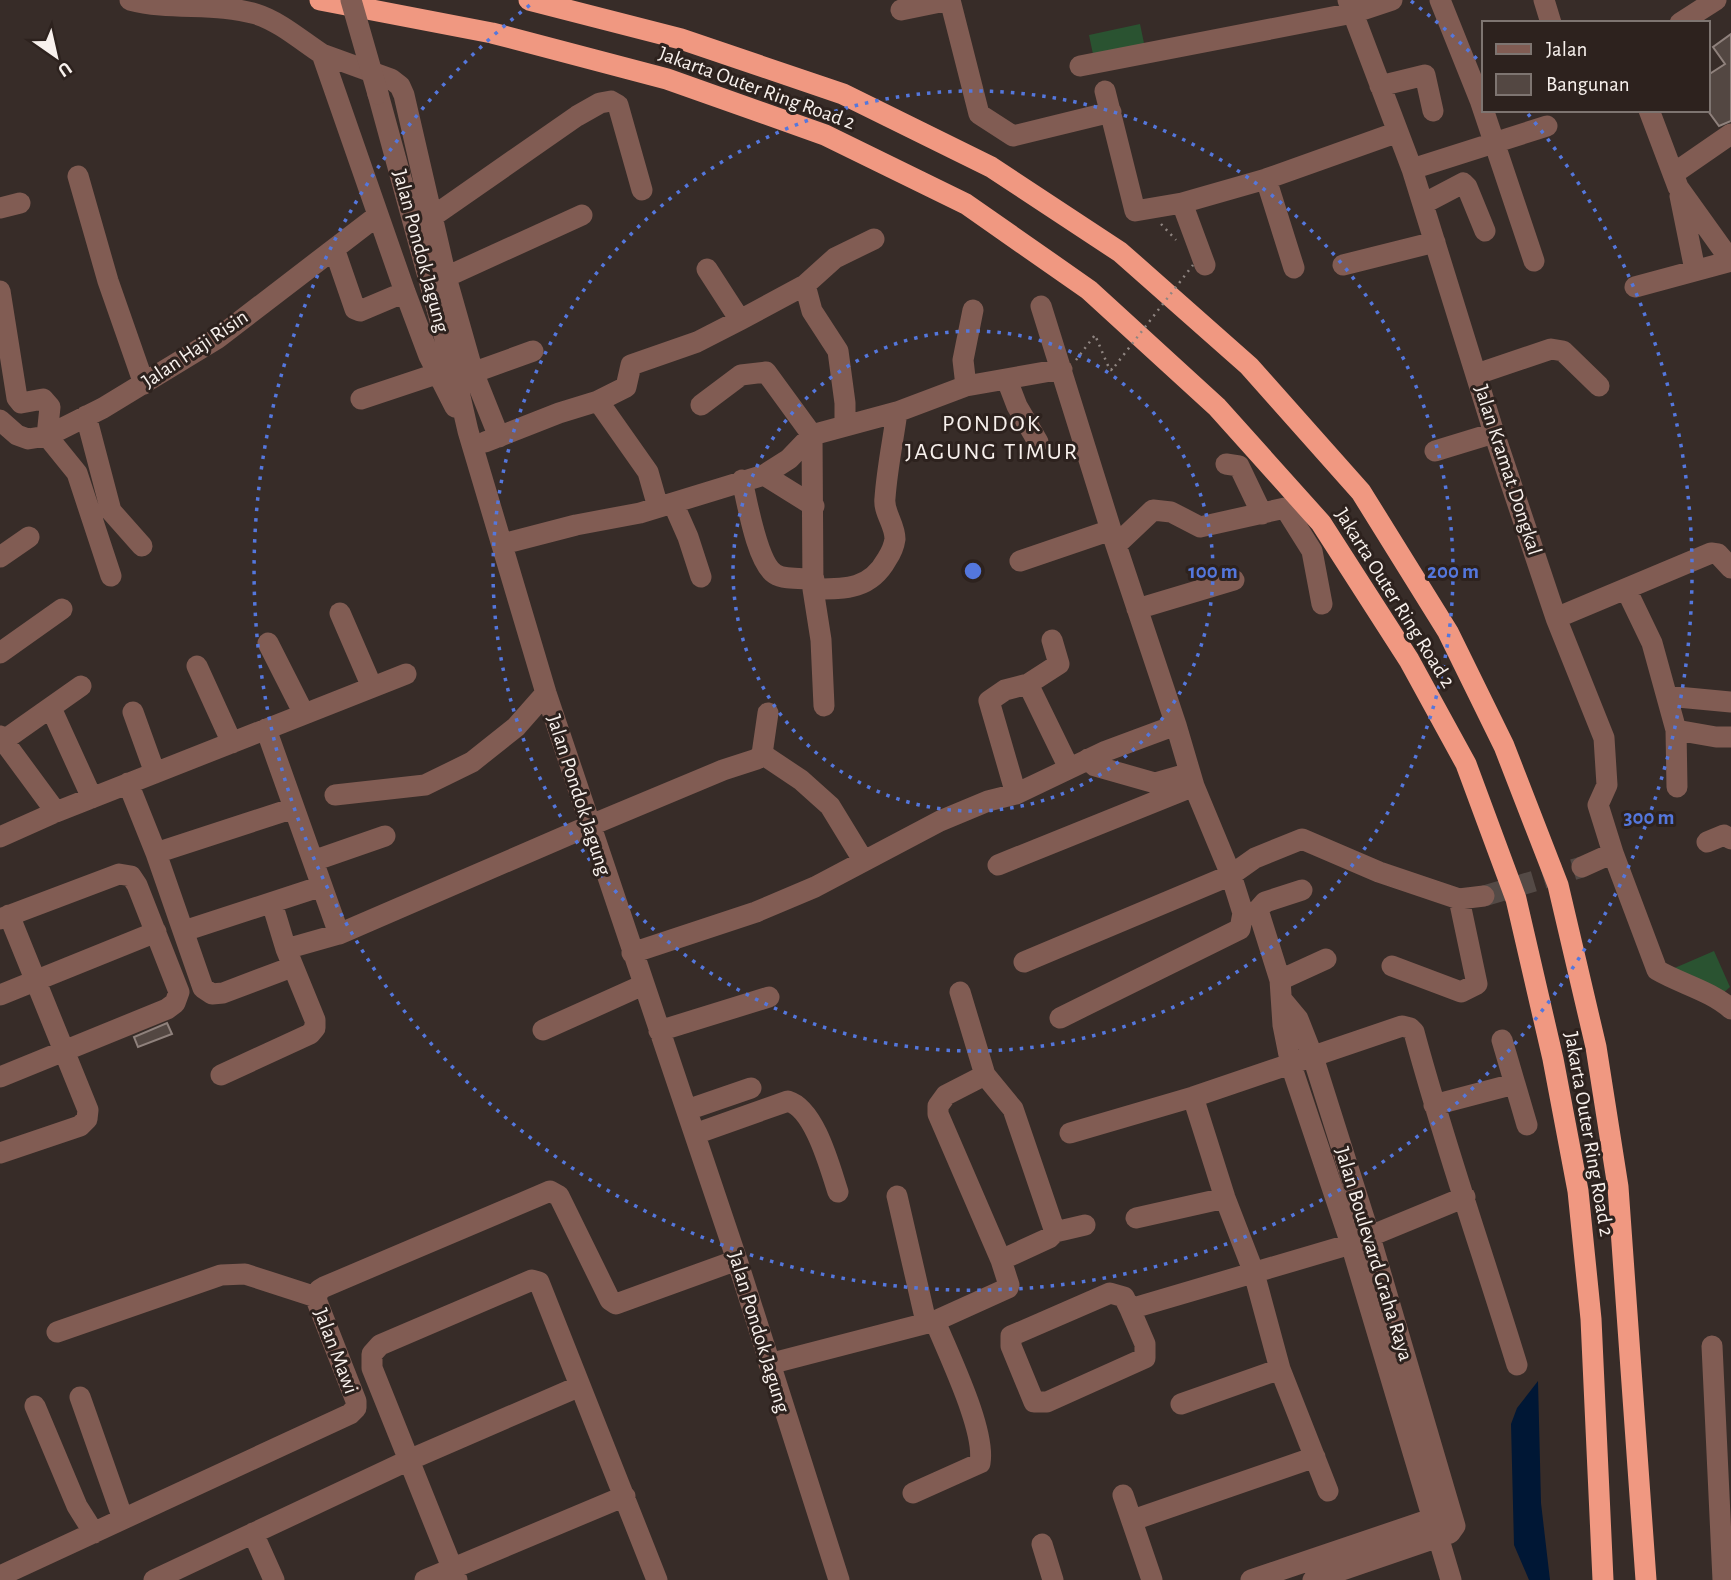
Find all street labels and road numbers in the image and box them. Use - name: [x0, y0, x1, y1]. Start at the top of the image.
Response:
- street label: Jakarta Outer Ring Road 2: [656, 43, 858, 133]
- street label: Jalan Pondok Jagung: [389, 167, 453, 335]
- street label: Jalan Haji Risin: [138, 306, 252, 392]
- street label: Jalan Kramat Dongkal: [1471, 382, 1545, 558]
- street label: Jakarta Outer Ring Road 2: [1331, 504, 1459, 692]
- street label: Jalan Pondok Jagung: [543, 712, 615, 879]
- street label: Jakarta Outer Ring Road 2: [1561, 1030, 1617, 1238]
- street label: Jalan Boulevard Graha Raya: [1331, 1145, 1417, 1364]
- street label: Jalan Pondok Jagung: [724, 1249, 794, 1416]
- street label: Jalan Mawi: [310, 1305, 362, 1397]

